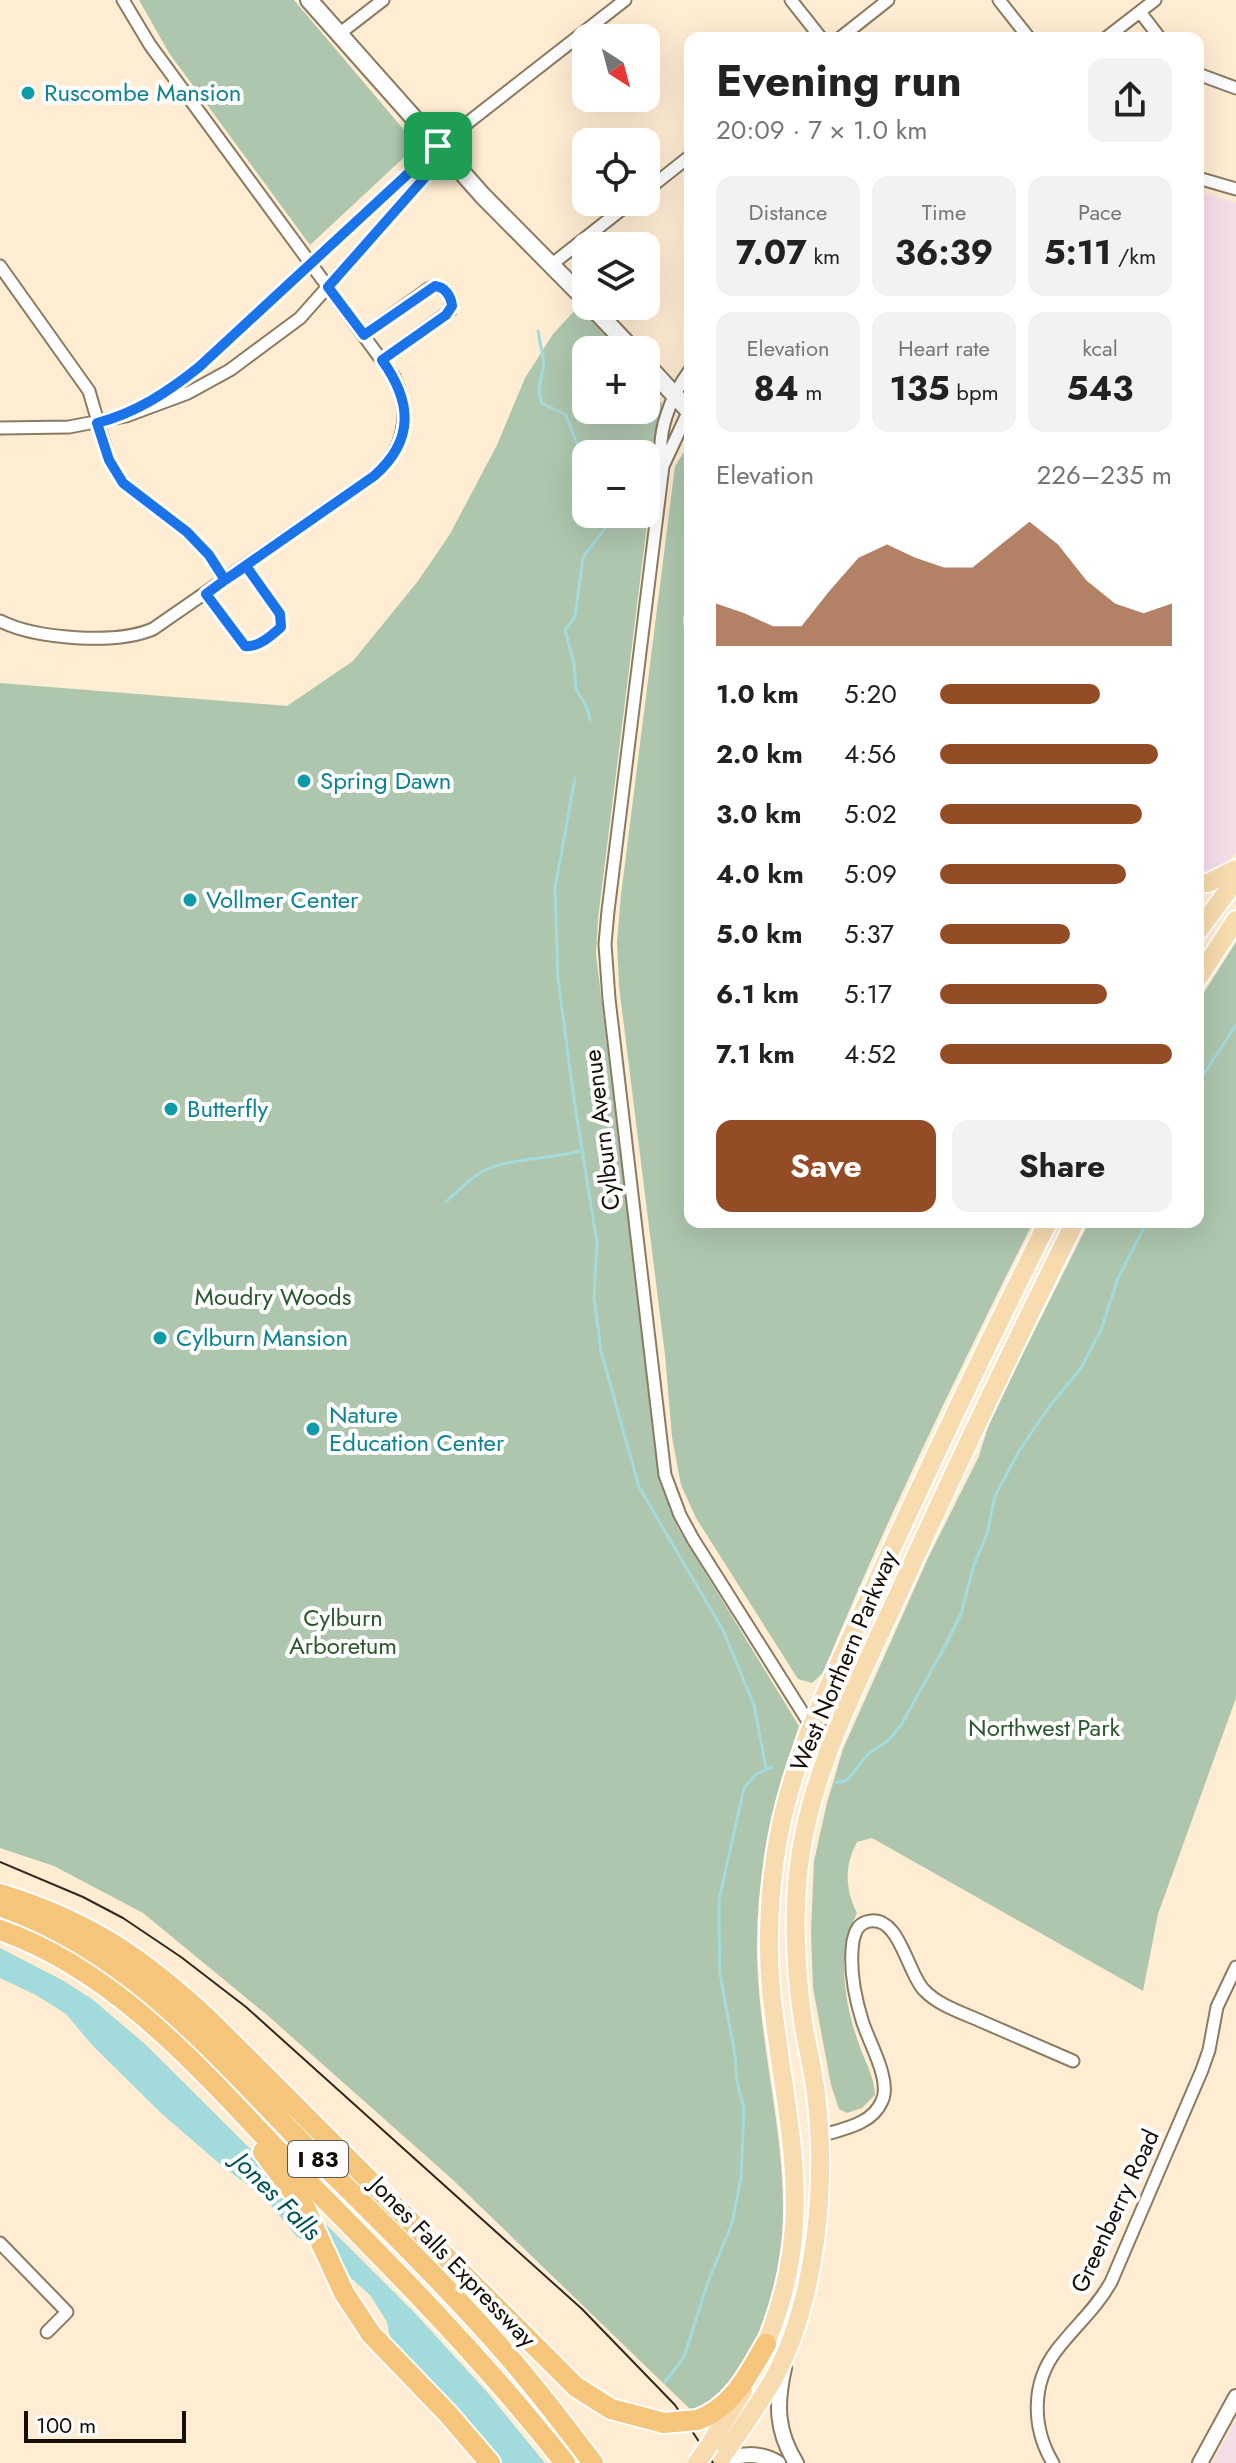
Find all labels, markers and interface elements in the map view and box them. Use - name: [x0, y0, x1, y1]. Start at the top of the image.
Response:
- north arrow: [572, 24, 660, 112]
- map controls: [572, 24, 660, 528]
- text: Evening run: [716, 49, 962, 113]
- button: share: [1088, 58, 1172, 142]
- place label: Ruscombe Mansion: [44, 75, 241, 110]
- marker: Ruscombe Mansion: [19, 84, 37, 102]
- text: 20:09 · 7 × 1.0 km: [716, 111, 928, 149]
- pin: [404, 112, 472, 180]
- icon: arrive: [416, 124, 460, 168]
- button: locate: [572, 128, 660, 216]
- text: Distance: [749, 196, 827, 228]
- text: Time: [922, 196, 966, 228]
- text: Pace: [1078, 196, 1122, 228]
- text: 7.07: [736, 228, 807, 277]
- text: 36:39: [895, 228, 993, 277]
- text: 5:11: [1044, 228, 1111, 277]
- button: layers: [572, 232, 660, 320]
- text: km: [807, 240, 840, 272]
- text: /km: [1111, 240, 1156, 272]
- text: Elevation: [747, 332, 829, 364]
- text: Heart rate: [898, 332, 990, 364]
- text: kcal: [1082, 332, 1118, 364]
- button: +: [572, 336, 660, 424]
- text: 84: [754, 364, 799, 413]
- text: 135: [889, 364, 950, 413]
- text: 543: [1067, 364, 1133, 413]
- text: m: [799, 376, 822, 408]
- text: bpm: [950, 376, 999, 408]
- button: −: [572, 440, 660, 528]
- text: Elevation: [716, 456, 814, 494]
- text: 226–235 m: [1036, 456, 1172, 494]
- text: 1.0 km: [716, 675, 799, 713]
- text: 5:20: [844, 675, 897, 713]
- text: 2.0 km: [716, 735, 803, 773]
- text: 4:56: [844, 735, 897, 773]
- place label: Spring Dawn: [320, 763, 451, 798]
- marker: Spring Dawn: [295, 772, 313, 790]
- text: 3.0 km: [716, 795, 801, 833]
- text: 5:02: [844, 795, 897, 833]
- text: 4.0 km: [716, 855, 804, 893]
- text: 5:09: [844, 855, 897, 893]
- place label: Vollmer Center: [206, 882, 359, 917]
- marker: Vollmer Center: [181, 891, 199, 909]
- text: 5.0 km: [716, 915, 802, 953]
- text: 5:37: [844, 915, 894, 953]
- text: 6.1 km: [716, 975, 799, 1013]
- text: 5:17: [844, 975, 892, 1013]
- text: 7.1 km: [716, 1035, 795, 1073]
- text: 4:52: [844, 1035, 896, 1073]
- street label: Cylburn Avenue: [574, 1048, 629, 1212]
- place label: Butterfly: [187, 1091, 268, 1126]
- marker: Butterfly: [162, 1100, 180, 1118]
- button: Save: [716, 1120, 936, 1212]
- button: Share: [952, 1120, 1172, 1212]
- park label: Moudry Woods: [195, 1279, 351, 1314]
- place label: Cylburn Mansion: [176, 1320, 348, 1355]
- marker: Cylburn Mansion: [151, 1329, 169, 1347]
- place label: Nature Education Center: [329, 1397, 505, 1460]
- marker: Nature Education Center: [304, 1420, 322, 1438]
- street label: West Northern Parkway: [781, 1545, 906, 1777]
- park label: Cylburn Arboretum: [289, 1600, 397, 1663]
- park label: Northwest Park: [968, 1710, 1120, 1745]
- street label: Greenberry Road: [1061, 2123, 1168, 2298]
- water label: Jones Falls: [220, 2139, 331, 2250]
- road number: I 83: [288, 2141, 348, 2177]
- street label: Jones Falls Expressway: [360, 2166, 545, 2355]
- scale bar: [24, 2407, 186, 2443]
- text: 100 m: [36, 2409, 96, 2441]

